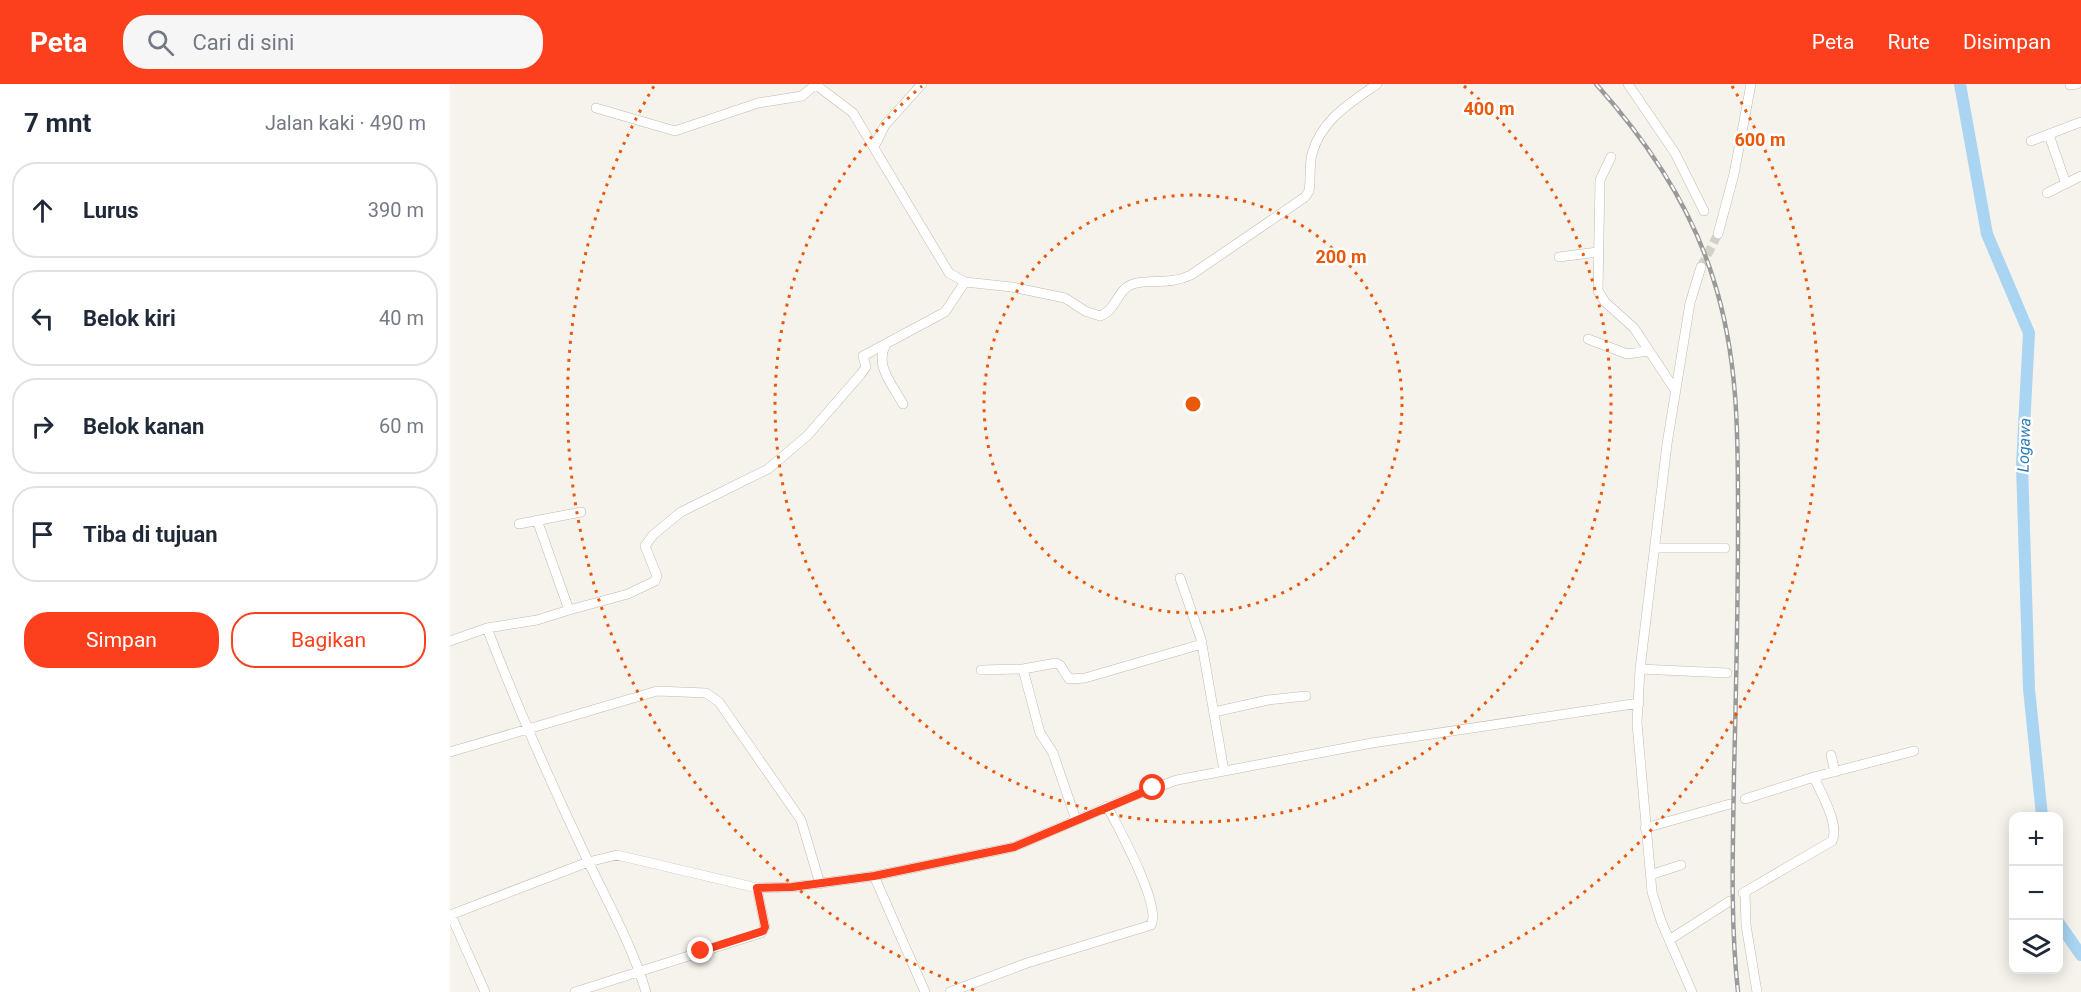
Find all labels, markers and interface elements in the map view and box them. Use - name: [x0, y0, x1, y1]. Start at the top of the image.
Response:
- search box: [123, 15, 543, 69]
- text: Peta: [30, 26, 87, 59]
- icon: search: [144, 26, 177, 59]
- text: Cari di sini: [192, 30, 294, 55]
- text: Peta: [1812, 30, 1854, 54]
- text: Rute: [1887, 30, 1930, 54]
- text: Disimpan: [1963, 30, 2051, 54]
- text: 400 m: [1463, 98, 1515, 119]
- text: 7 mnt: [24, 108, 91, 138]
- text: Jalan kaki · 490 m: [265, 111, 426, 135]
- text: 600 m: [1734, 129, 1786, 150]
- icon: ahead: [26, 194, 59, 227]
- text: Lurus: [83, 198, 139, 223]
- text: 390 m: [368, 198, 424, 222]
- text: 200 m: [1315, 246, 1367, 267]
- icon: left: [26, 302, 59, 335]
- text: Belok kiri: [83, 306, 176, 331]
- text: 40 m: [379, 306, 424, 330]
- centre of rings: [1183, 394, 1203, 414]
- icon: right: [26, 410, 59, 443]
- text: Belok kanan: [83, 414, 204, 439]
- text: 60 m: [379, 414, 424, 438]
- water label: Logawa: [2014, 417, 2034, 473]
- icon: arrive: [26, 518, 59, 551]
- text: Tiba di tujuan: [83, 522, 218, 547]
- button: Simpan: [24, 612, 219, 668]
- button: Bagikan: [231, 612, 426, 668]
- route start: [1139, 774, 1165, 800]
- map controls: [2009, 812, 2063, 974]
- button: +: [2009, 812, 2063, 866]
- button: −: [2009, 866, 2063, 920]
- button: layers: [2009, 920, 2063, 974]
- route end: [687, 937, 713, 963]

